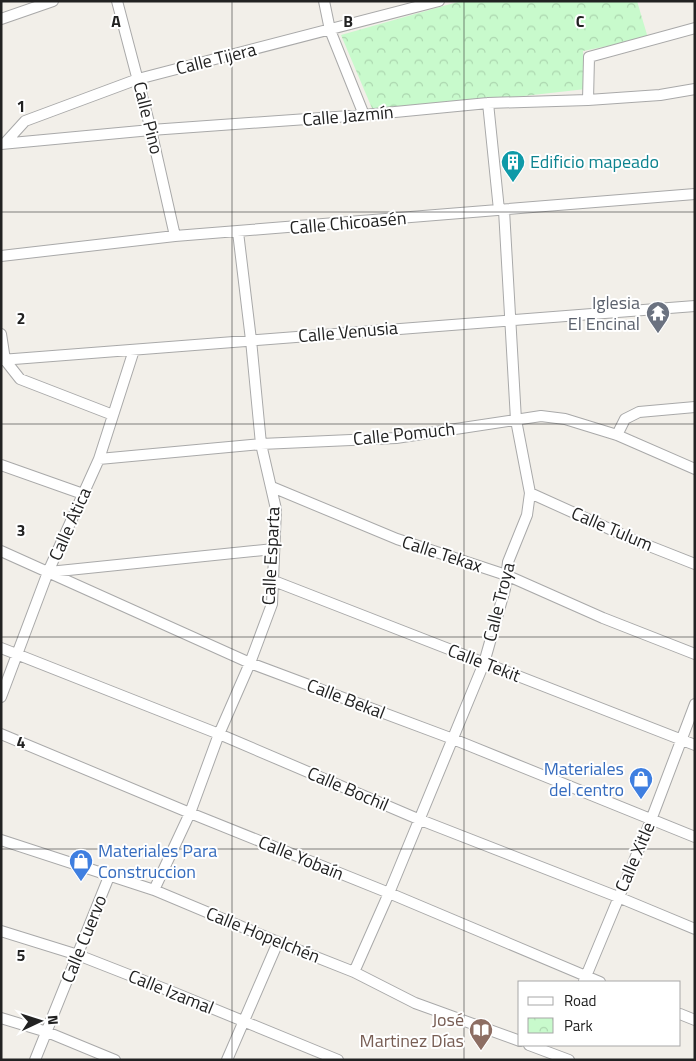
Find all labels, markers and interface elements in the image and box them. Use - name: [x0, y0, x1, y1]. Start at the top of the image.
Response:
- text: A: [111, 9, 121, 33]
- text: B: [343, 9, 353, 33]
- text: C: [576, 9, 585, 33]
- street label: Calle Tijera: [173, 36, 259, 82]
- street label: Calle Pino: [126, 79, 171, 157]
- text: 1: [17, 94, 25, 118]
- street label: Calle Jazmín: [301, 98, 395, 133]
- place label: Edificio mapeado: [530, 148, 659, 175]
- building icon: Edificio mapeado: [500, 149, 526, 183]
- street label: Calle Chicoasén: [289, 204, 407, 241]
- place label: Iglesia El Encinal: [568, 289, 640, 337]
- temple icon: Iglesia El Encinal: [645, 300, 671, 334]
- text: 2: [17, 306, 25, 330]
- street label: Calle Venusia: [297, 314, 399, 349]
- street label: Calle Pomuch: [352, 415, 456, 452]
- street label: Calle Ática: [41, 483, 98, 565]
- street label: Calle Tulum: [567, 499, 657, 558]
- street label: Calle Esparta: [254, 506, 287, 606]
- text: 3: [17, 518, 25, 542]
- street label: Calle Tekax: [399, 528, 486, 579]
- street label: Calle Troya: [476, 559, 521, 644]
- street label: Calle Tekit: [444, 636, 525, 689]
- street label: Calle Bekal: [303, 671, 389, 726]
- text: 4: [17, 730, 26, 754]
- place label: Materiales del centro: [544, 755, 624, 803]
- street label: Calle Bochil: [303, 759, 393, 818]
- shop icon: Materiales del centro: [628, 766, 654, 800]
- street label: Calle Xitle: [608, 818, 661, 896]
- street label: Calle Yobaín: [254, 828, 348, 887]
- place label: Materiales Para Construccion: [98, 837, 217, 885]
- shop icon: Materiales Para Construccion: [68, 848, 94, 882]
- street label: Calle Cuervo: [54, 891, 113, 987]
- street label: Calle Hopelchén: [202, 899, 324, 970]
- text: 5: [17, 943, 26, 967]
- street label: Calle Izamal: [124, 962, 218, 1021]
- legend: [518, 981, 681, 1046]
- text: Road: [564, 989, 596, 1012]
- north arrow: [15, 996, 65, 1046]
- place label: José Martinez Días: [360, 1006, 464, 1054]
- text: N: [43, 1014, 64, 1026]
- text: Park: [564, 1014, 593, 1037]
- library icon: José Martinez Días: [468, 1017, 494, 1051]

